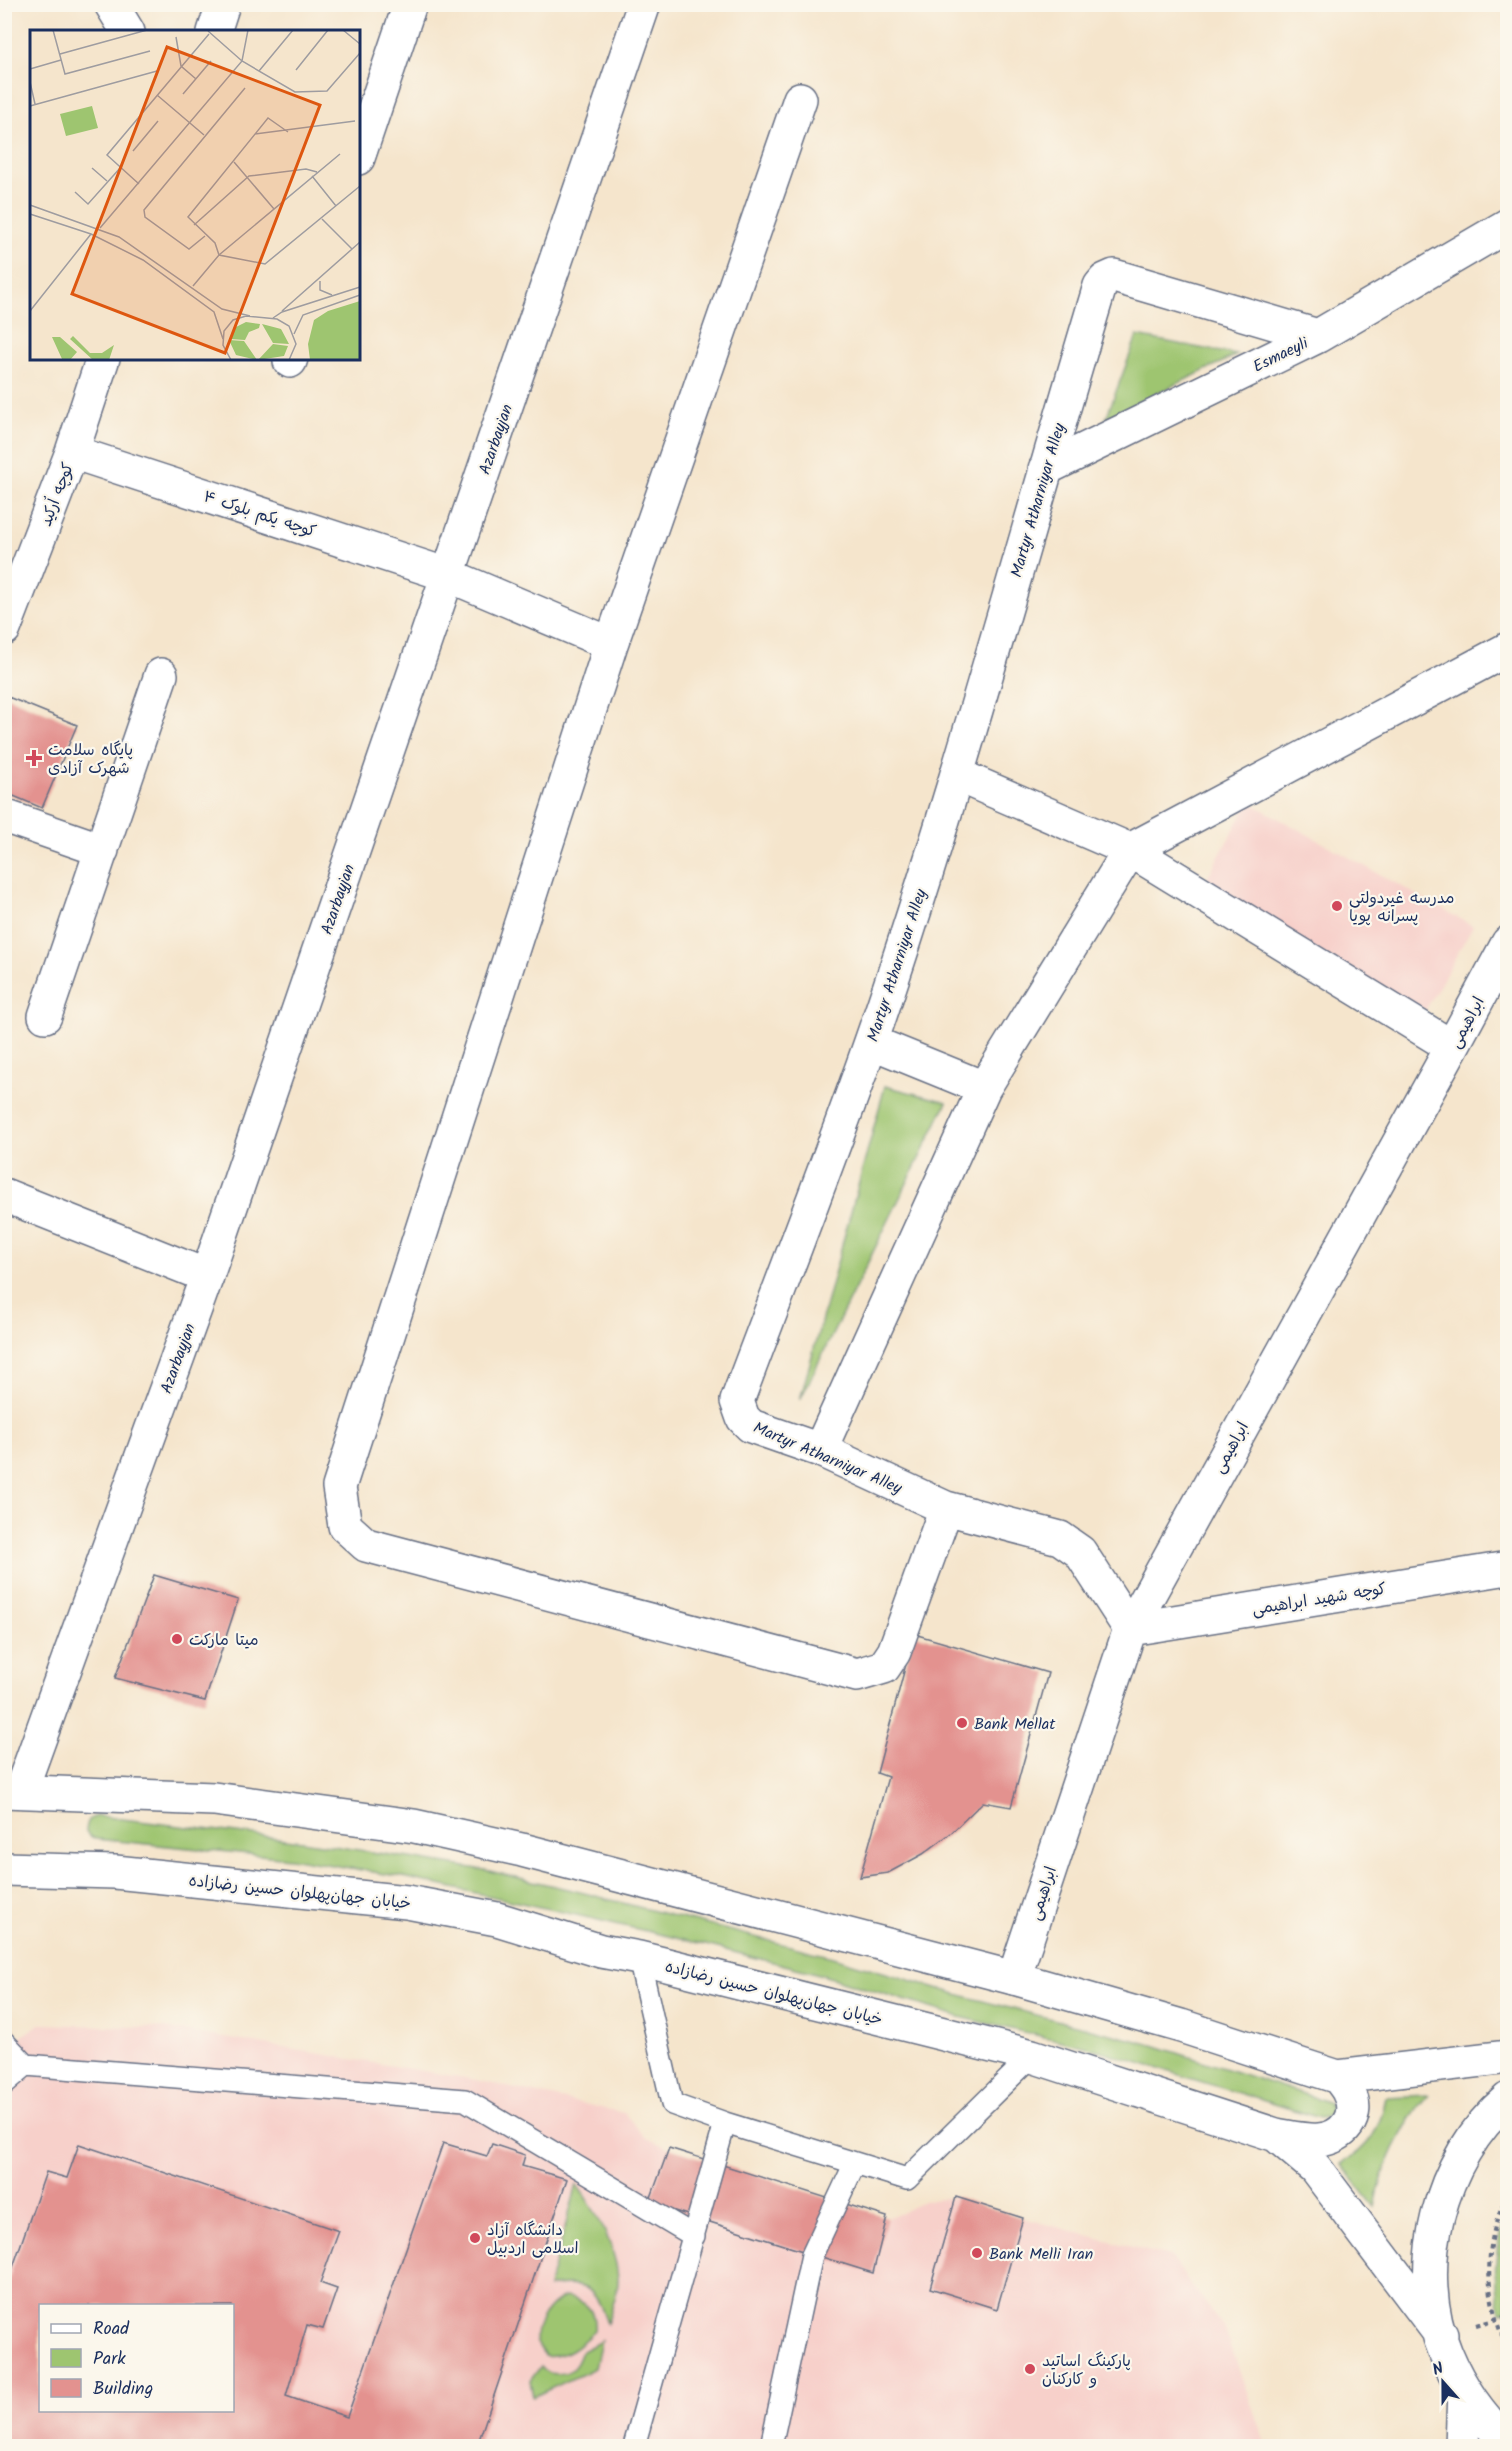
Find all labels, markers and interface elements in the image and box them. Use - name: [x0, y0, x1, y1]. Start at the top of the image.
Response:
- inset map: [30, 30, 360, 360]
- street label: Esmaeyli: [1249, 331, 1314, 379]
- street label: Azarbayjan: [473, 401, 520, 478]
- street label: Martyr Atharniyar Alley: [1004, 420, 1073, 581]
- street label: کوچه اُرکید: [34, 459, 81, 530]
- street label: کوچه یکم بلوک ۴: [200, 484, 319, 544]
- place label: پایگاه سلامت شهرک آزادی: [48, 738, 133, 781]
- marker: پایگاه سلامت شهرک آزادی: [25, 749, 43, 767]
- street label: Azarbayjan: [315, 861, 362, 938]
- street label: Martyr Atharniyar Alley: [861, 885, 934, 1045]
- place label: مدرسه غیردولتی پسرانه پویا: [1349, 886, 1454, 929]
- marker: مدرسه غیردولتی پسرانه پویا: [1330, 899, 1344, 913]
- street label: ابراهیمی: [1443, 992, 1491, 1053]
- street label: Azarbayjan: [154, 1320, 203, 1397]
- street label: Martyr Atharniyar Alley: [749, 1416, 906, 1501]
- street label: ابراهیمی: [1207, 1417, 1256, 1478]
- street label: کوچه شهید ابراهیمی: [1250, 1577, 1388, 1622]
- place label: میتا مارکت: [189, 1628, 259, 1653]
- marker: میتا مارکت: [170, 1632, 184, 1646]
- place label: Bank Mellat: [974, 1712, 1056, 1737]
- marker: Bank Mellat: [955, 1716, 969, 1730]
- street label: ابراهیمی: [1023, 1863, 1064, 1924]
- street label: خیابان جهان‌پهلوان حسین رضا‌زاده: [187, 1868, 412, 1917]
- street label: خیابان جهان‌پهلوان حسین رضا‌زاده: [662, 1954, 885, 2033]
- place label: دانشگاه آزاد اسلامی اردبیل: [487, 2218, 579, 2261]
- marker: دانشگاه آزاد اسلامی اردبیل: [468, 2231, 482, 2245]
- place label: Bank Melli Iran: [989, 2242, 1093, 2267]
- marker: Bank Melli Iran: [970, 2246, 984, 2260]
- legend: [39, 2304, 234, 2412]
- text: Road: [93, 2315, 130, 2344]
- text: Park: [93, 2345, 126, 2374]
- place label: پارکینگ اساتید و کارکنان: [1042, 2349, 1131, 2392]
- north arrow: [1413, 2352, 1473, 2412]
- text: N: [1429, 2356, 1447, 2383]
- marker: پارکینگ اساتید و کارکنان: [1023, 2362, 1037, 2376]
- text: Building: [93, 2375, 153, 2404]

